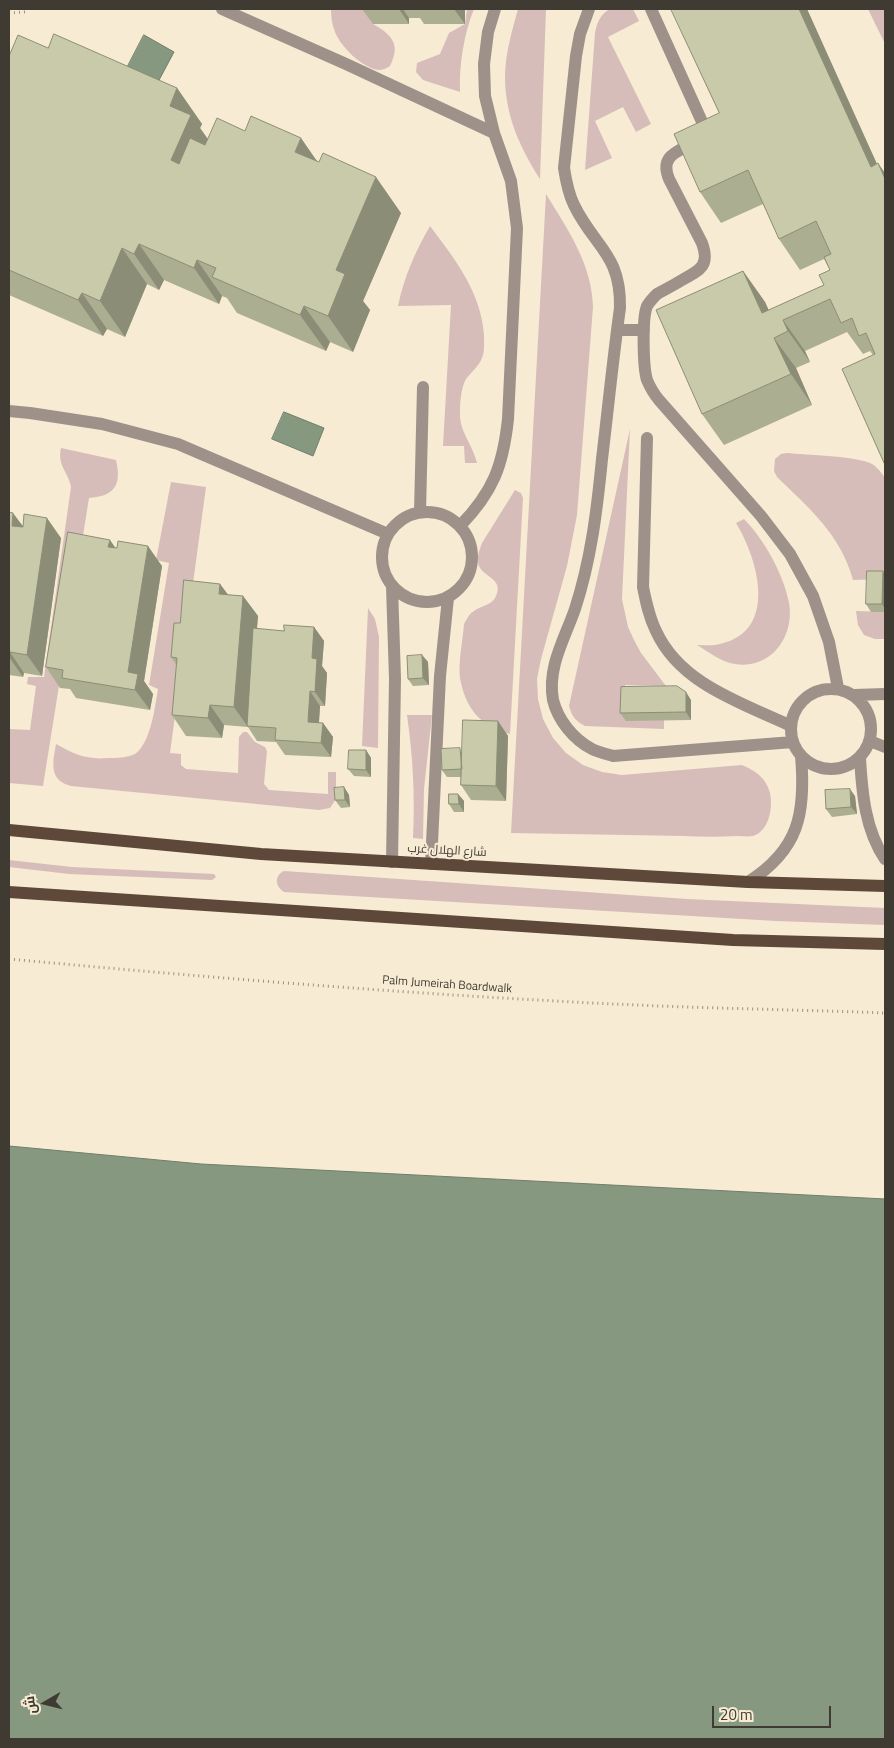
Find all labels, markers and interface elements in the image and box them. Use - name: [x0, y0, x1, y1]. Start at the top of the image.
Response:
- street label: شارع الهلال غرب: [407, 842, 487, 860]
- street label: Palm Jumeirah Boardwalk: [382, 973, 512, 997]
- north arrow: [20, 1678, 70, 1728]
- text: ش: [18, 1695, 41, 1716]
- scale bar: [714, 1696, 833, 1728]
- text: 20 m: [720, 1703, 753, 1726]

